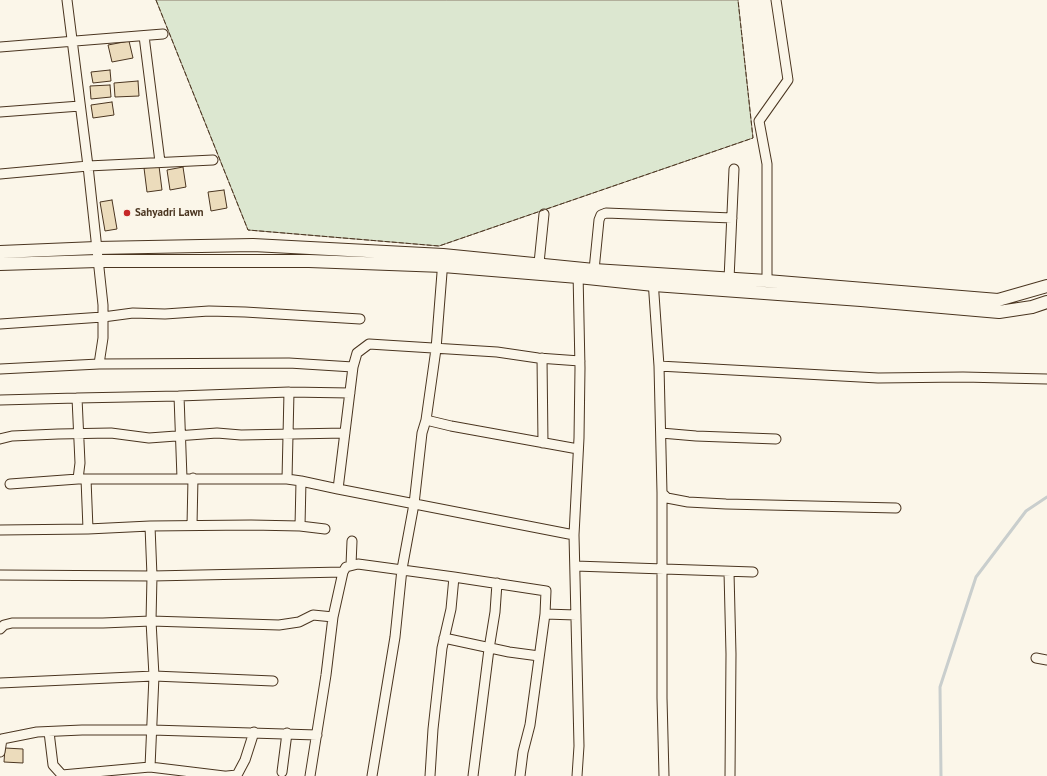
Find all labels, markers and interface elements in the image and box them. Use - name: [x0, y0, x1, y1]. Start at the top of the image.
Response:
- place label: Sahyadri Lawn: [135, 206, 204, 220]
- marker: Sahyadri Lawn: [122, 208, 132, 218]

